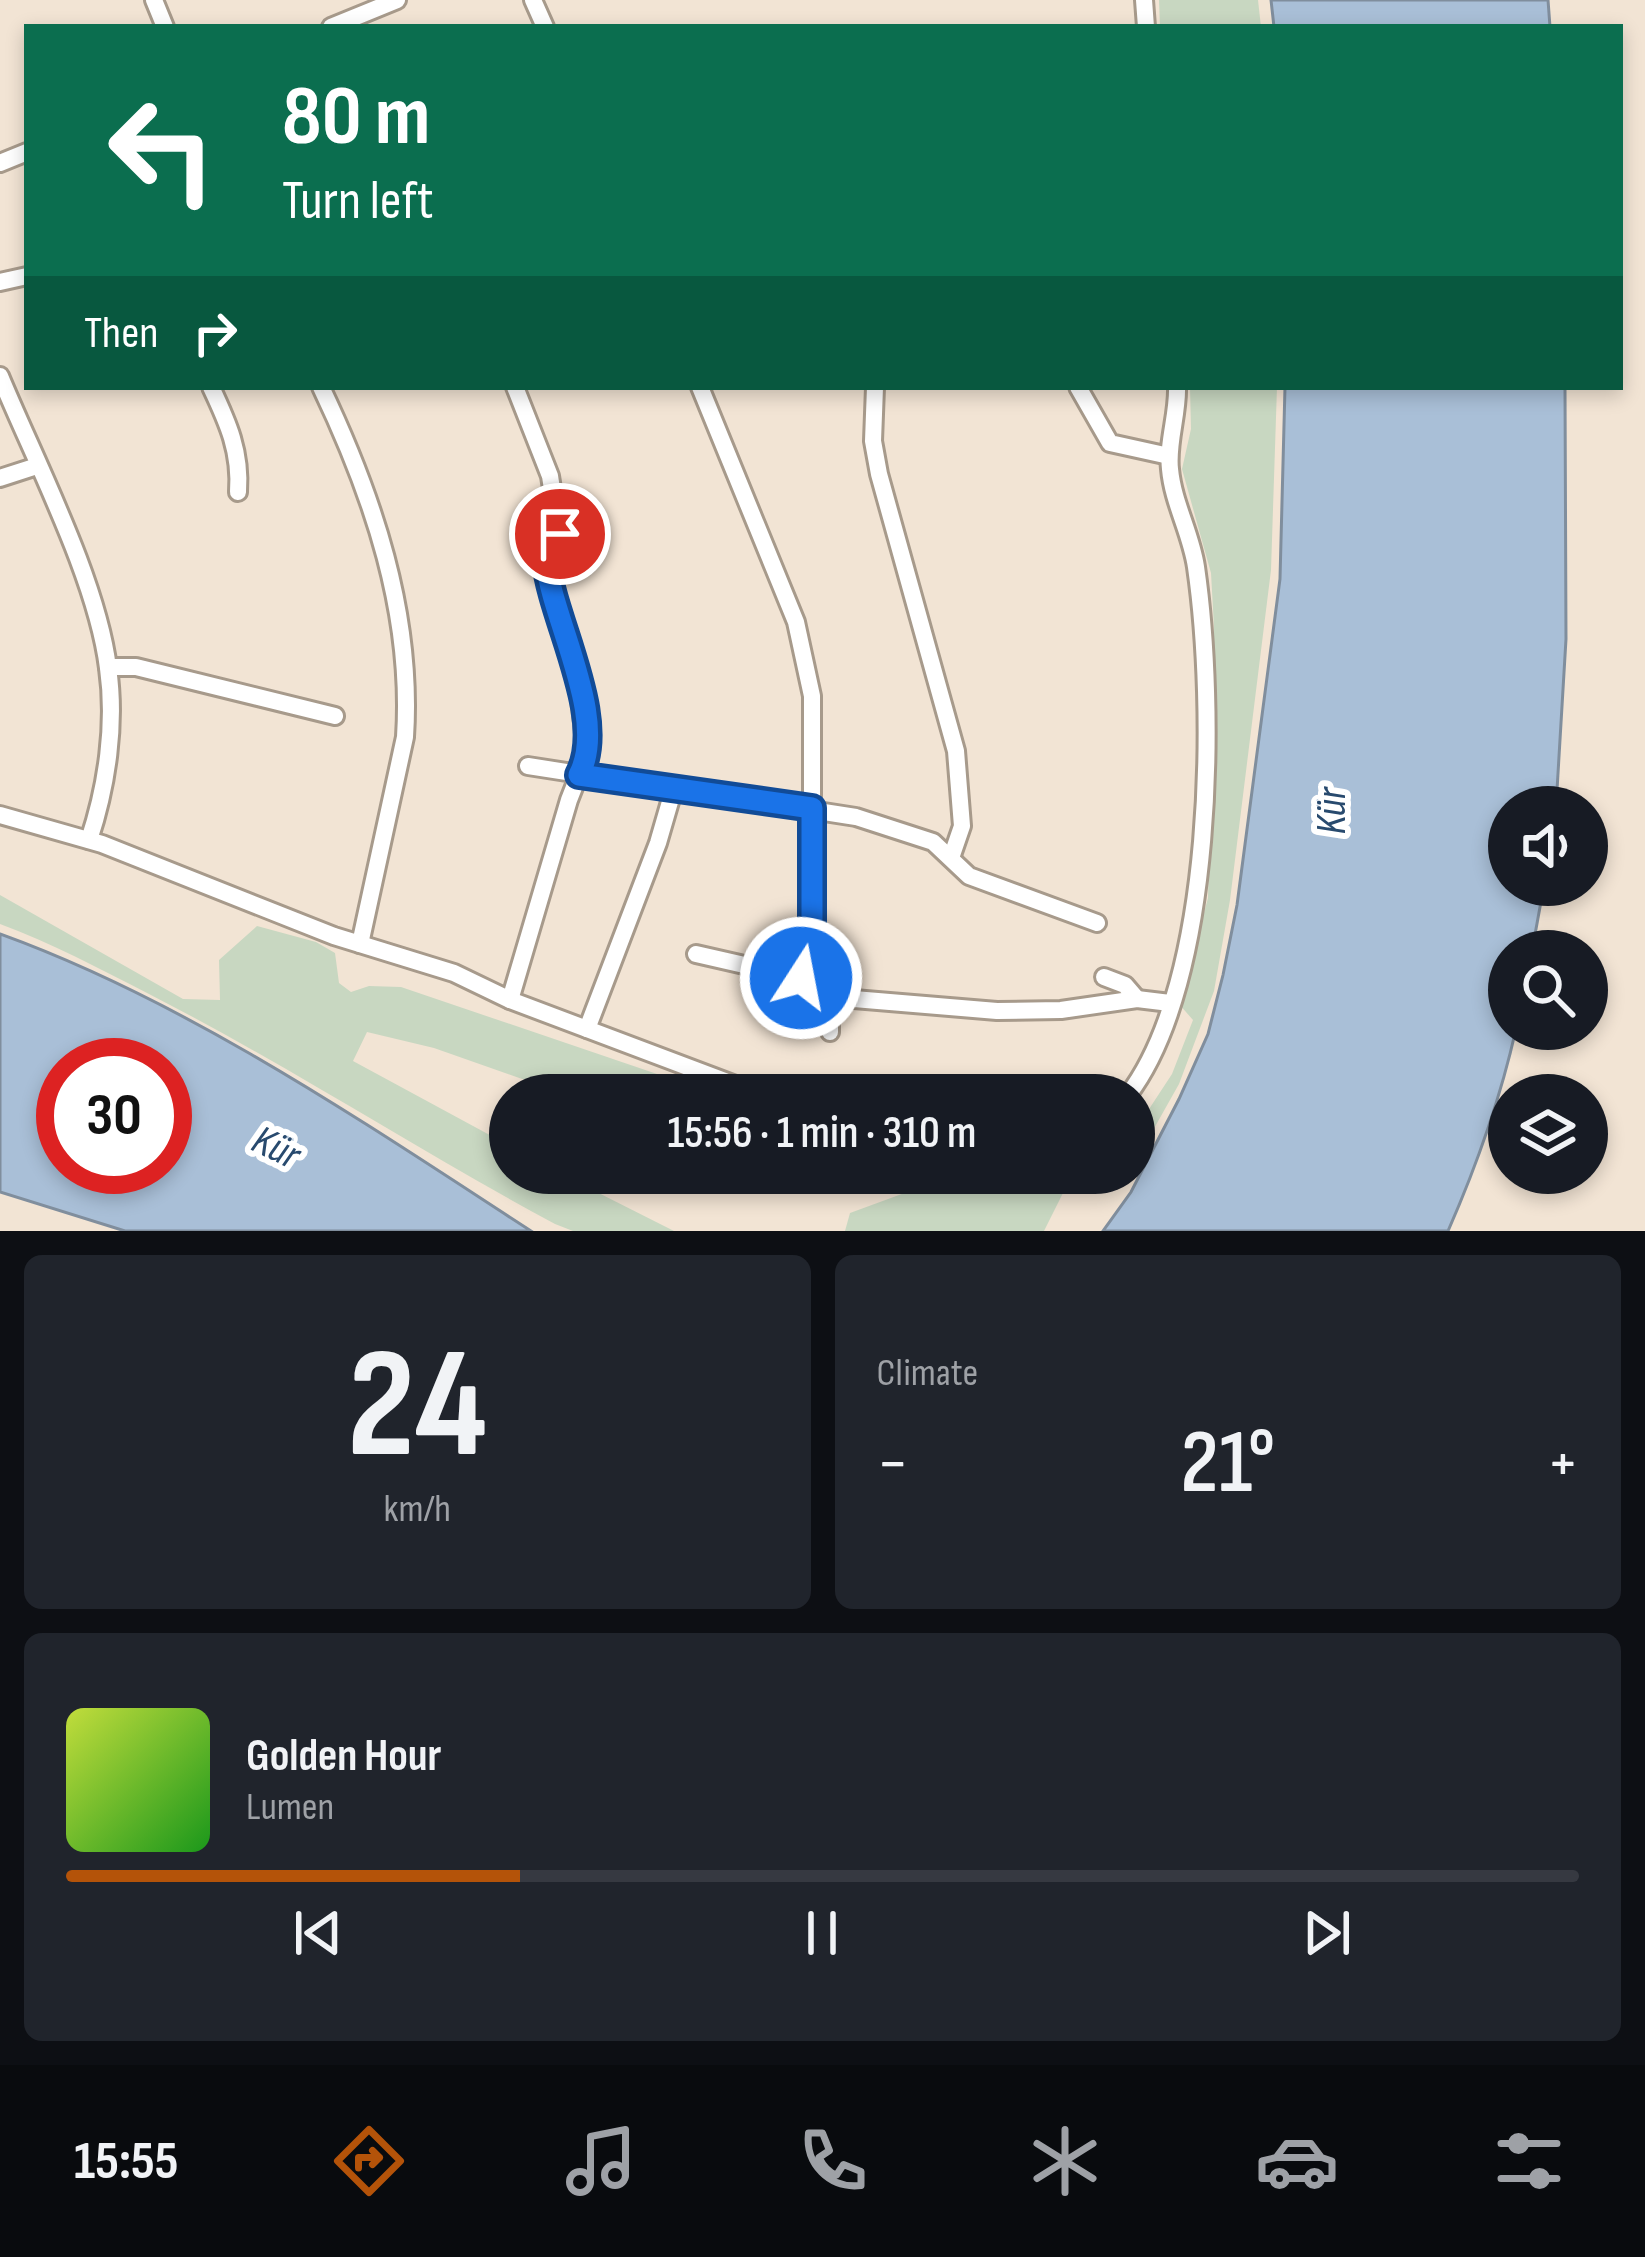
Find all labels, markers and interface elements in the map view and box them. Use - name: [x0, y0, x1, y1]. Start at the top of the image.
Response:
- text: 80 m: [282, 67, 430, 168]
- icon: left: [84, 72, 240, 228]
- text: Turn left: [282, 169, 434, 234]
- icon: right: [182, 300, 248, 366]
- text: Then: [84, 306, 158, 361]
- pin: [509, 483, 611, 585]
- icon: arrive: [527, 501, 593, 567]
- water label: Kür: [1307, 785, 1358, 835]
- map controls: [1488, 786, 1608, 1194]
- button: sound: [1488, 786, 1608, 906]
- position arrow: [738, 915, 864, 1041]
- button: search: [1488, 930, 1608, 1050]
- speed limit sign: 30: [36, 1038, 192, 1194]
- button: layers: [1488, 1074, 1608, 1194]
- text: 15:56 · 1 min · 310 m: [668, 1106, 976, 1161]
- water label: Kür: [244, 1115, 310, 1182]
- text: 24: [347, 1314, 487, 1501]
- text: Climate: [877, 1350, 978, 1397]
- text: 21°: [1180, 1410, 1275, 1518]
- text: −: [877, 1425, 909, 1504]
- text: +: [1547, 1425, 1579, 1504]
- text: km/h: [384, 1486, 451, 1533]
- text: Golden Hour: [246, 1729, 441, 1784]
- text: Lumen: [246, 1784, 334, 1831]
- icon: previous: [285, 1900, 351, 1966]
- icon: pause: [789, 1900, 855, 1966]
- icon: next: [1294, 1900, 1360, 1966]
- icon: directions: [327, 2119, 411, 2203]
- icon: music: [559, 2119, 643, 2203]
- icon: phone: [791, 2119, 875, 2203]
- icon: climate: [1023, 2119, 1107, 2203]
- icon: car: [1255, 2119, 1339, 2203]
- icon: filters: [1487, 2119, 1571, 2203]
- text: 15:55: [74, 2129, 178, 2194]

